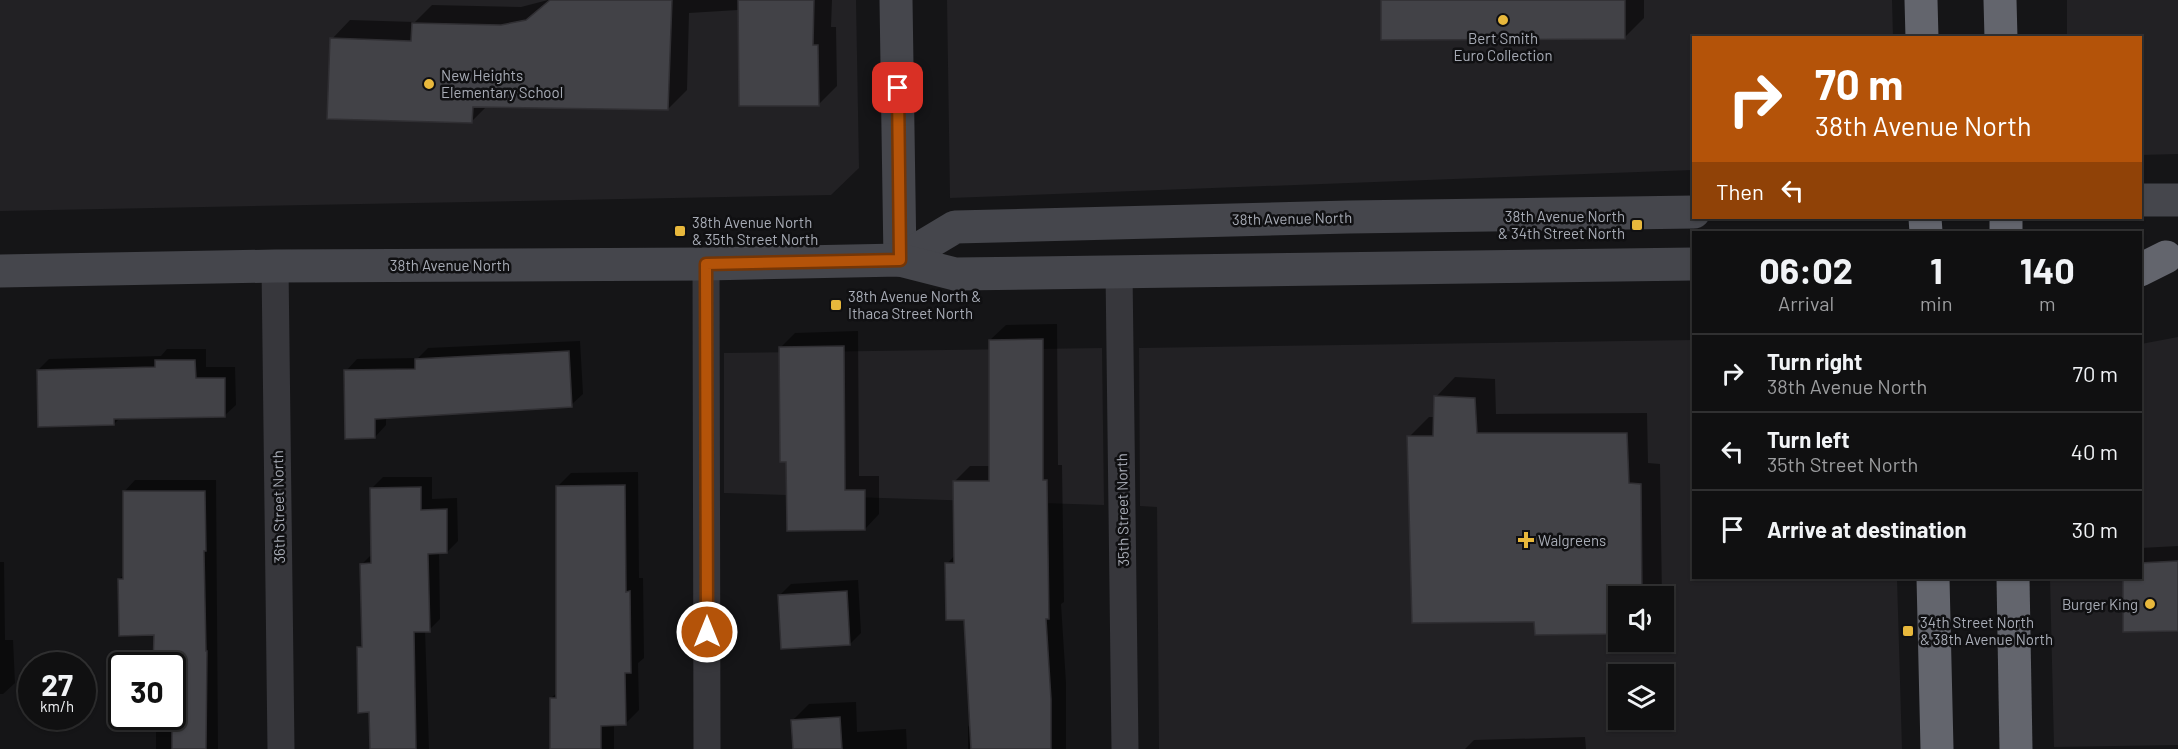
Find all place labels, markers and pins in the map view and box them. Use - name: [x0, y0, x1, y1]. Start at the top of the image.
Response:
- marker: Bert Smith Euro Collection: [1496, 13, 1510, 27]
- place label: Bert Smith Euro Collection: [1453, 29, 1553, 64]
- pin: [872, 62, 923, 113]
- place label: New Heights Elementary School: [441, 66, 563, 101]
- marker: New Heights Elementary School: [422, 77, 436, 91]
- place label: 38th Avenue North & 34th Street North: [1498, 207, 1625, 242]
- place label: 38th Avenue North & 35th Street North: [692, 213, 818, 248]
- marker: 38th Avenue North & 34th Street North: [1630, 218, 1644, 232]
- marker: 38th Avenue North & 35th Street North: [673, 224, 687, 238]
- place label: 38th Avenue North & Ithaca Street North: [848, 287, 981, 322]
- marker: 38th Avenue North & Ithaca Street North: [829, 298, 843, 312]
- place label: Walgreens: [1538, 531, 1606, 549]
- marker: Walgreens: [1519, 533, 1533, 547]
- place label: Burger King: [2062, 595, 2138, 613]
- marker: Burger King: [2143, 597, 2157, 611]
- place label: 34th Street North & 38th Avenue North: [1920, 613, 2053, 648]
- marker: 34th Street North & 38th Avenue North: [1901, 624, 1915, 638]

